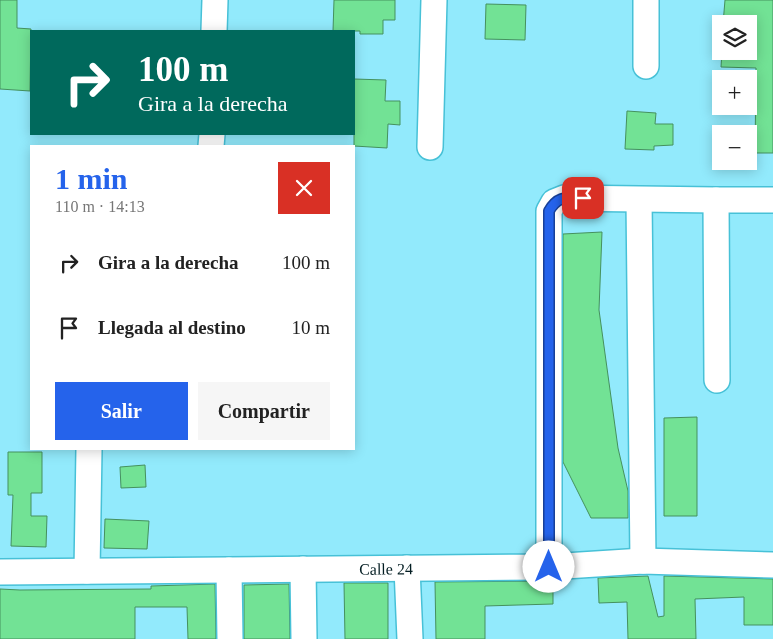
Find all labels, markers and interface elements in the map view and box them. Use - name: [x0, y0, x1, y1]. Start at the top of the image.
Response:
- map controls: [712, 15, 757, 170]
- button: layers: [712, 15, 757, 60]
- icon: right: [55, 50, 120, 115]
- text: 100 m: [138, 50, 228, 89]
- button: +: [712, 70, 757, 115]
- text: Gira a la derecha: [138, 91, 288, 116]
- button: −: [712, 125, 757, 170]
- text: 1 min: [55, 162, 128, 195]
- button: close: [278, 162, 330, 214]
- pin: [562, 177, 604, 219]
- icon: arrive: [569, 184, 597, 212]
- text: 110 m · 14:13: [55, 198, 145, 215]
- icon: right: [55, 249, 83, 277]
- text: Gira a la derecha: [98, 252, 239, 273]
- text: 100 m: [282, 252, 330, 273]
- icon: arrive: [55, 314, 83, 342]
- text: Llegada al destino: [98, 317, 246, 338]
- text: 10 m: [291, 317, 330, 338]
- button: Salir: [55, 382, 188, 440]
- button: Compartir: [198, 382, 330, 440]
- position arrow: [522, 540, 574, 592]
- street label: Calle 24: [359, 560, 413, 577]

